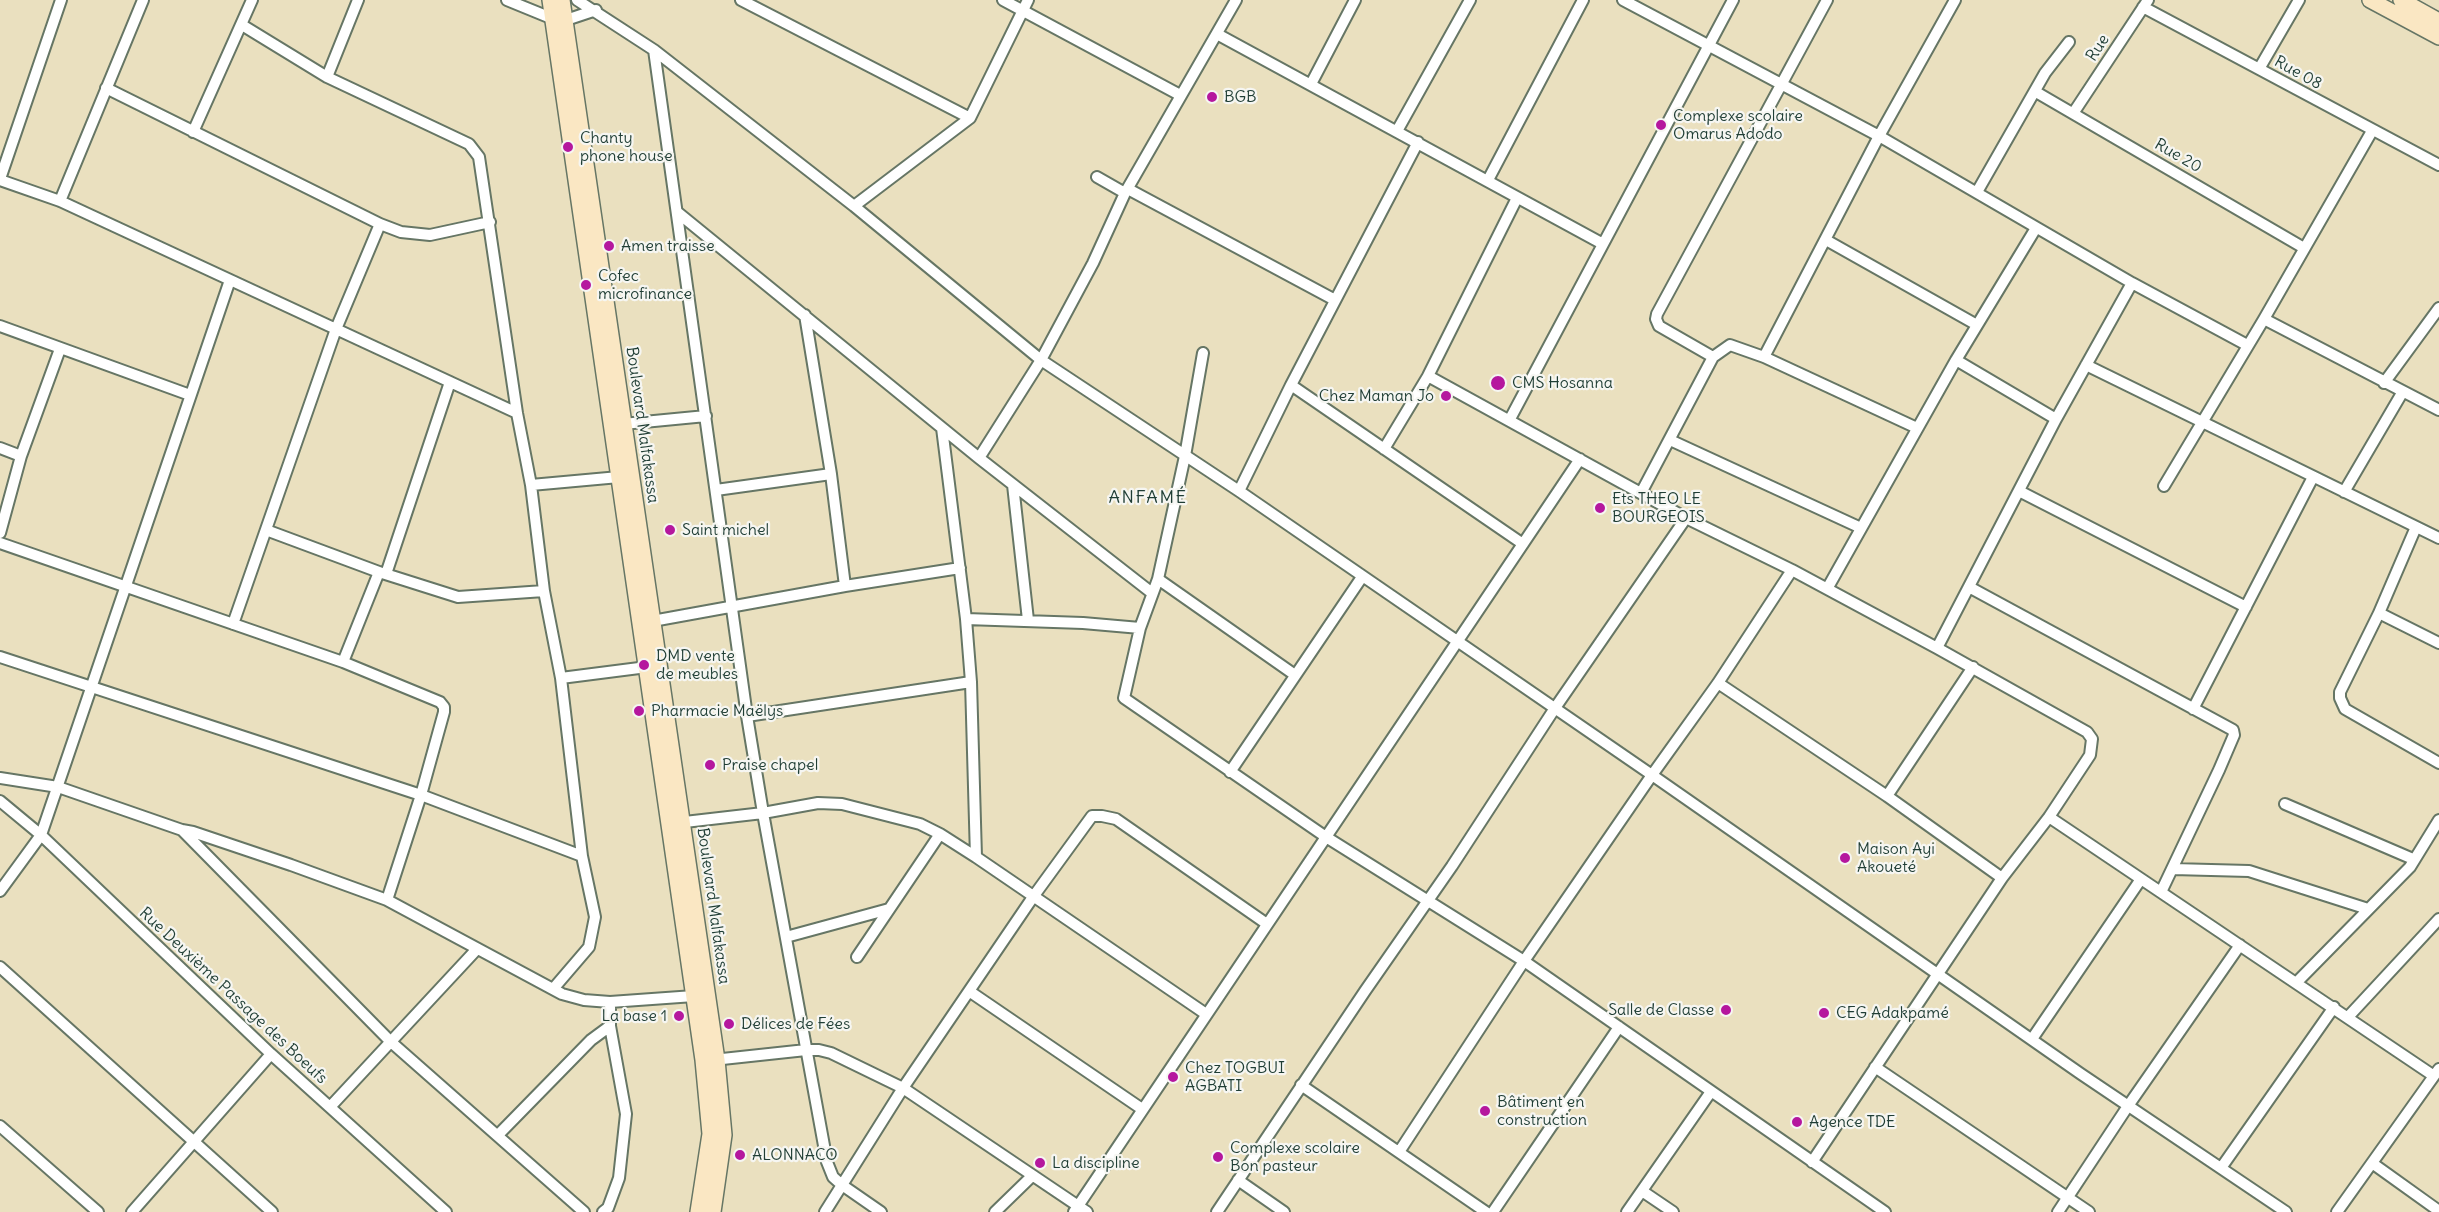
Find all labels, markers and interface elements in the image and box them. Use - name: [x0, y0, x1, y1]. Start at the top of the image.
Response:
- street label: Rue: [2082, 31, 2114, 65]
- street label: Rue 08: [2271, 52, 2325, 94]
- place label: BGB: [1224, 87, 1257, 107]
- marker: BGB: [1205, 90, 1219, 104]
- place label: Complexe scolaire Omarus Adodo: [1673, 106, 1803, 144]
- marker: Complexe scolaire Omarus Adodo: [1654, 118, 1668, 132]
- place label: Chanty phone house: [580, 128, 673, 166]
- street label: Rue 20: [2151, 135, 2205, 177]
- marker: Chanty phone house: [561, 140, 575, 154]
- place label: Amen traisse: [621, 236, 715, 256]
- marker: Amen traisse: [602, 239, 616, 253]
- place label: Cofec microfinance: [598, 266, 692, 304]
- marker: Cofec microfinance: [579, 278, 593, 292]
- street label: Boulevard Malfakassa: [621, 345, 663, 505]
- place label: CMS Hosanna: [1512, 373, 1613, 393]
- marker: CMS Hosanna: [1489, 374, 1507, 392]
- place label: Chez Maman Jo: [1319, 386, 1434, 406]
- marker: Chez Maman Jo: [1439, 389, 1453, 403]
- district label: ANFAMÉ: [1108, 487, 1188, 509]
- place label: Ets THEO LE BOURGEOIS: [1612, 489, 1705, 527]
- marker: Ets THEO LE BOURGEOIS: [1593, 501, 1607, 515]
- place label: Saint michel: [682, 520, 769, 540]
- marker: Saint michel: [663, 523, 677, 537]
- place label: DMD vente de meubles: [656, 646, 738, 684]
- marker: DMD vente de meubles: [637, 658, 651, 672]
- place label: Pharmacie Maëlys: [651, 701, 783, 721]
- marker: Pharmacie Maëlys: [632, 704, 646, 718]
- place label: Praise chapel: [722, 755, 818, 775]
- marker: Praise chapel: [703, 758, 717, 772]
- street label: Boulevard Malfakassa: [692, 826, 734, 986]
- place label: Maison Ayi Akoueté: [1857, 839, 1935, 877]
- marker: Maison Ayi Akoueté: [1838, 851, 1852, 865]
- street label: Rue Deuxième Passage des Boeufs: [135, 904, 331, 1088]
- place label: Salle de Classe: [1608, 1000, 1714, 1020]
- marker: Salle de Classe: [1719, 1003, 1733, 1017]
- place label: CEG Adakpamé: [1836, 1003, 1949, 1023]
- place label: La base 1: [601, 1006, 667, 1026]
- marker: CEG Adakpamé: [1817, 1006, 1831, 1020]
- marker: La base 1: [672, 1009, 686, 1023]
- place label: Délices de Fées: [741, 1014, 850, 1034]
- marker: Délices de Fées: [722, 1017, 736, 1031]
- place label: Chez TOGBUI AGBATI: [1185, 1058, 1285, 1096]
- marker: Chez TOGBUI AGBATI: [1166, 1070, 1180, 1084]
- place label: Bâtiment en construction: [1497, 1092, 1587, 1130]
- marker: Bâtiment en construction: [1478, 1104, 1492, 1118]
- place label: Agence TDE: [1809, 1112, 1895, 1132]
- marker: Agence TDE: [1790, 1115, 1804, 1129]
- place label: Complexe scolaire Bon pasteur: [1230, 1138, 1360, 1176]
- place label: ALONNACO: [752, 1145, 838, 1165]
- marker: ALONNACO: [733, 1148, 747, 1162]
- marker: Complexe scolaire Bon pasteur: [1211, 1150, 1225, 1164]
- place label: La discipline: [1052, 1153, 1140, 1173]
- marker: La discipline: [1033, 1156, 1047, 1170]

